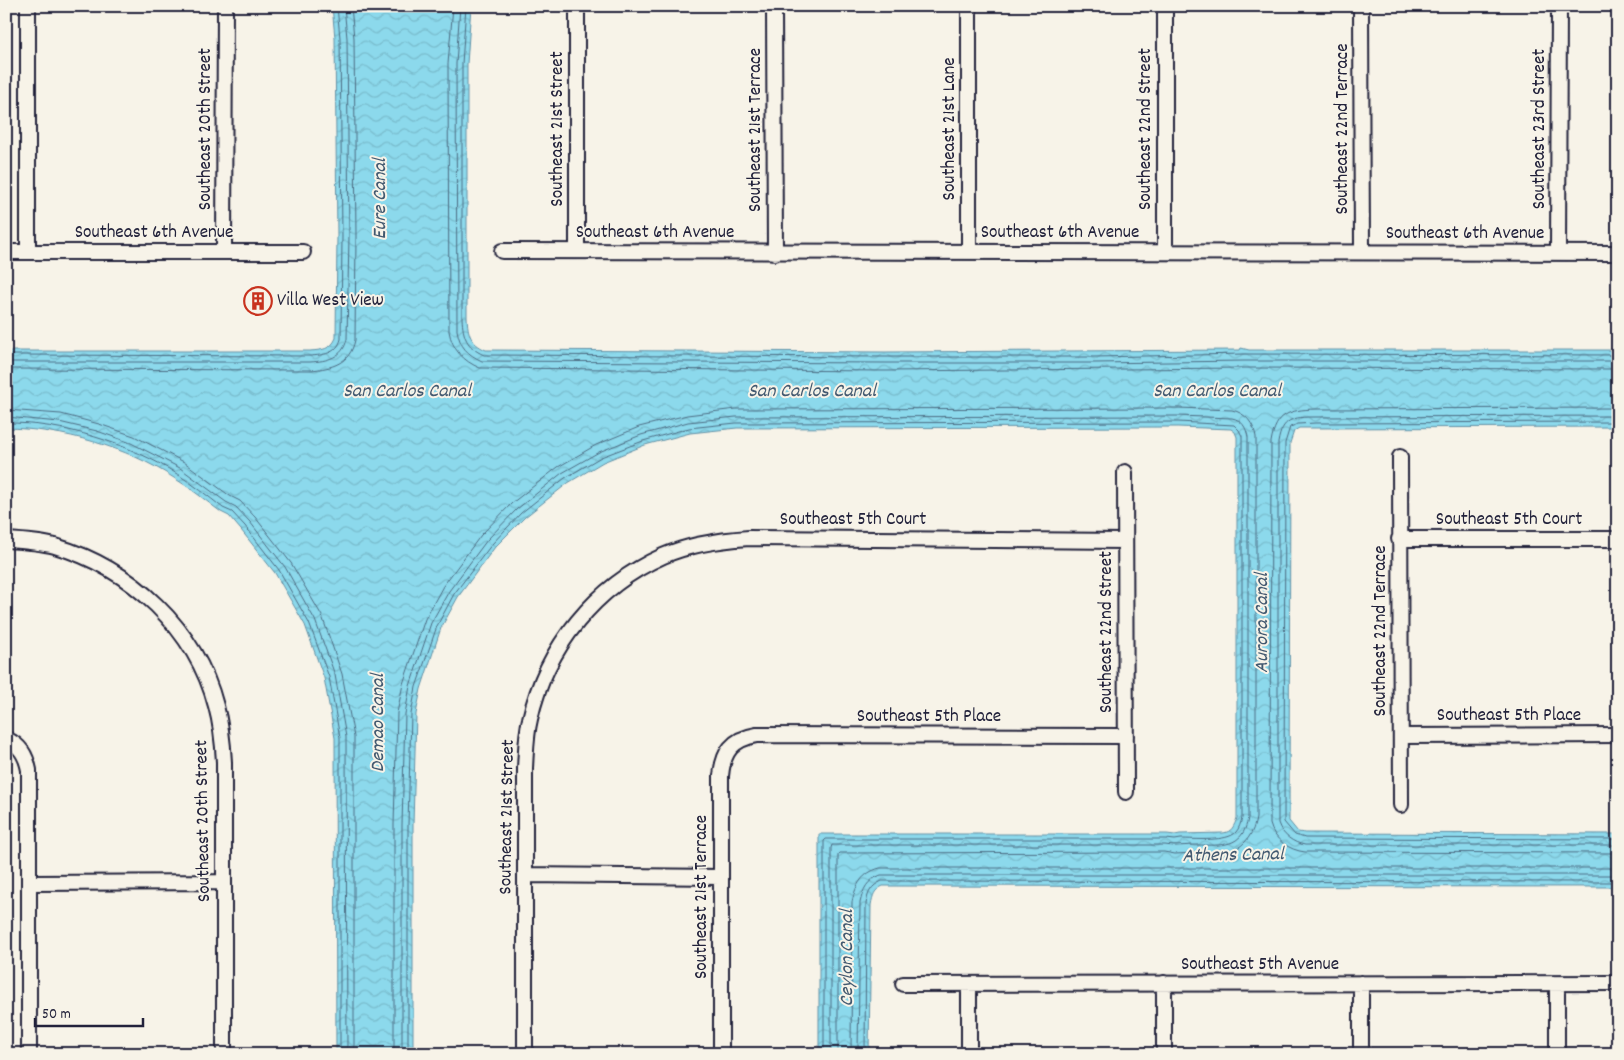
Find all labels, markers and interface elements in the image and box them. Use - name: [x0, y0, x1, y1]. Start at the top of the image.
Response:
- street label: Southeast 22nd Terrace: [1330, 44, 1357, 214]
- street label: Southeast 20th Street: [193, 48, 220, 210]
- street label: Southeast 21st Terrace: [743, 48, 770, 212]
- street label: Southeast 22nd Street: [1133, 48, 1160, 210]
- street label: Southeast 23rd Street: [1527, 49, 1554, 209]
- street label: Southeast 21st Street: [545, 51, 572, 207]
- street label: Southeast 21st Lane: [937, 57, 964, 201]
- water label: Eure Canal: [367, 156, 395, 240]
- street label: Southeast 6th Avenue: [75, 220, 233, 247]
- street label: Southeast 6th Avenue: [576, 220, 734, 247]
- street label: Southeast 6th Avenue: [981, 220, 1139, 247]
- street label: Southeast 6th Avenue: [1386, 221, 1544, 248]
- building icon: Villa West View: [243, 286, 273, 316]
- place label: Villa West View: [277, 288, 384, 315]
- water label: San Carlos Canal: [343, 378, 473, 406]
- water label: San Carlos Canal: [748, 378, 878, 406]
- water label: San Carlos Canal: [1153, 378, 1283, 406]
- street label: Southeast 5th Court: [780, 507, 926, 534]
- street label: Southeast 5th Court: [1436, 507, 1582, 534]
- street label: Southeast 22nd Terrace: [1368, 546, 1395, 716]
- street label: Southeast 22nd Street: [1094, 551, 1121, 713]
- water label: Aurora Canal: [1249, 571, 1277, 673]
- water label: Demao Canal: [365, 672, 393, 772]
- street label: Southeast 5th Place: [1437, 703, 1581, 730]
- street label: Southeast 5th Place: [857, 704, 1001, 731]
- street label: Southeast 21st Street: [493, 739, 523, 895]
- street label: Southeast 20th Street: [189, 740, 219, 902]
- street label: Southeast 21st Terrace: [689, 815, 716, 979]
- water label: Athens Canal: [1182, 841, 1286, 871]
- water label: Ceylon Canal: [834, 907, 862, 1006]
- street label: Southeast 5th Avenue: [1181, 952, 1339, 979]
- scale bar: [35, 995, 142, 1027]
- text: 50 m: [42, 1004, 71, 1026]

